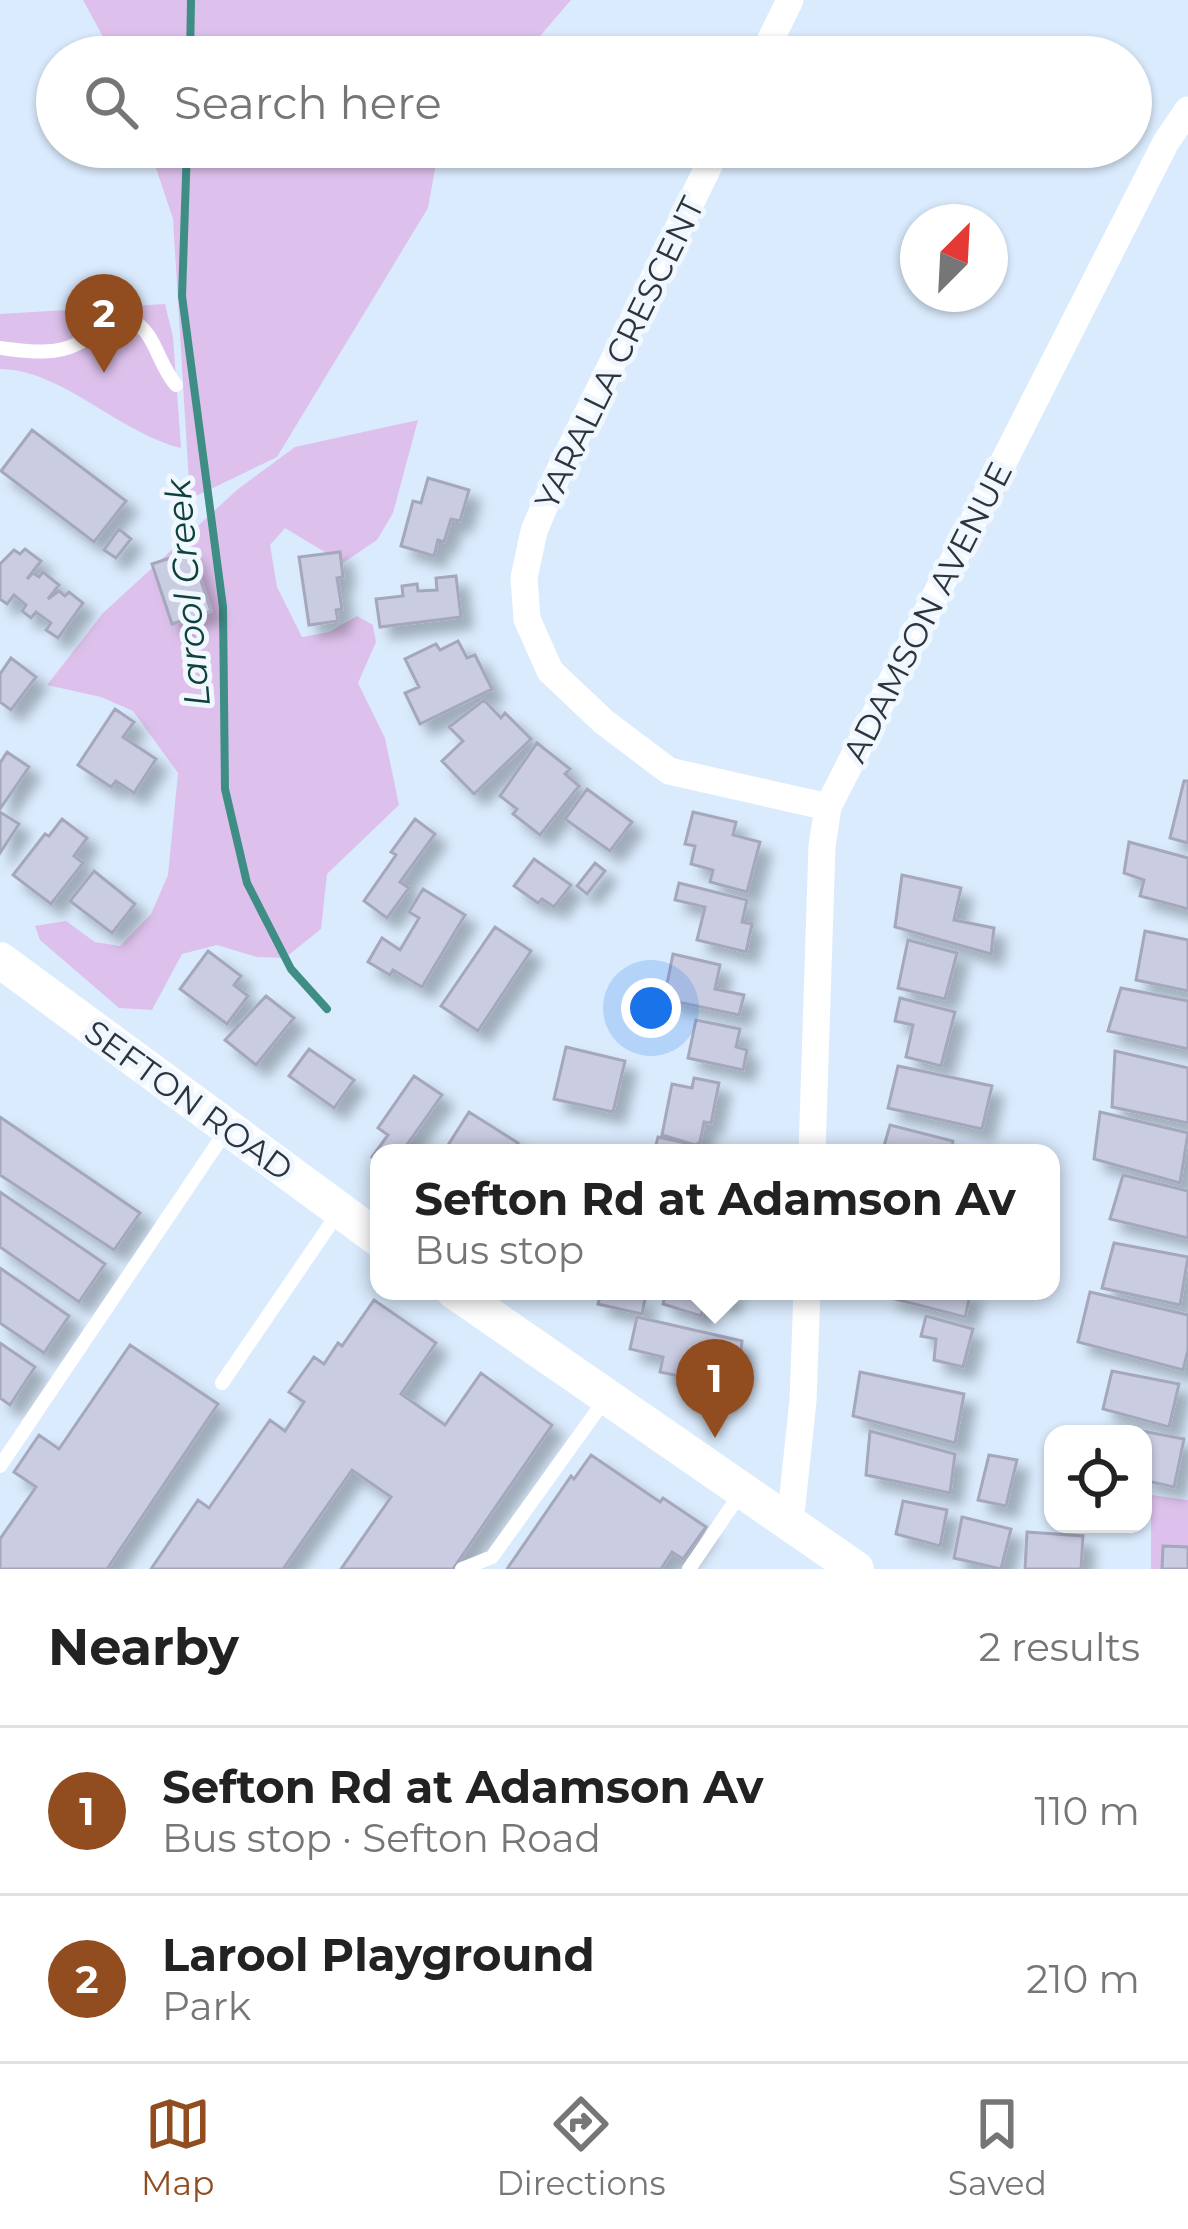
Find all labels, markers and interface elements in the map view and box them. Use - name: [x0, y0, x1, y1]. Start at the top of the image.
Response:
- search box: [36, 36, 1152, 168]
- icon: search: [78, 69, 144, 135]
- text: Search here: [174, 75, 442, 130]
- street label: YARALLA CRESCENT: [526, 190, 712, 516]
- north arrow: [900, 204, 1008, 312]
- pin: 2: [65, 274, 143, 373]
- street label: ADAMSON AVENUE: [834, 455, 1020, 769]
- water label: Larool Creek: [155, 476, 219, 709]
- your location: [621, 978, 681, 1038]
- street label: SEFTON ROAD: [77, 1011, 301, 1189]
- popup: [370, 1144, 1060, 1300]
- text: Sefton Rd at Adamson Av: [414, 1171, 1016, 1226]
- text: Bus stop: [414, 1226, 584, 1274]
- pin: 1: [676, 1339, 754, 1438]
- map controls: [1044, 1425, 1152, 1533]
- button: locate: [1044, 1425, 1152, 1533]
- text: Nearby: [48, 1616, 239, 1678]
- text: 2 results: [979, 1623, 1140, 1671]
- text: Sefton Rd at Adamson Av: [162, 1759, 763, 1814]
- text: 1: [79, 1787, 95, 1835]
- text: 110 m: [1034, 1787, 1140, 1835]
- text: Bus stop · Sefton Road: [162, 1814, 601, 1862]
- text: Larool Playground: [162, 1927, 595, 1982]
- text: 2: [75, 1955, 99, 2003]
- text: 210 m: [1026, 1955, 1140, 2003]
- text: Park: [162, 1982, 251, 2030]
- tab: Map: [141, 2091, 214, 2203]
- tab: Directions: [497, 2091, 666, 2203]
- tab: Saved: [948, 2091, 1047, 2203]

